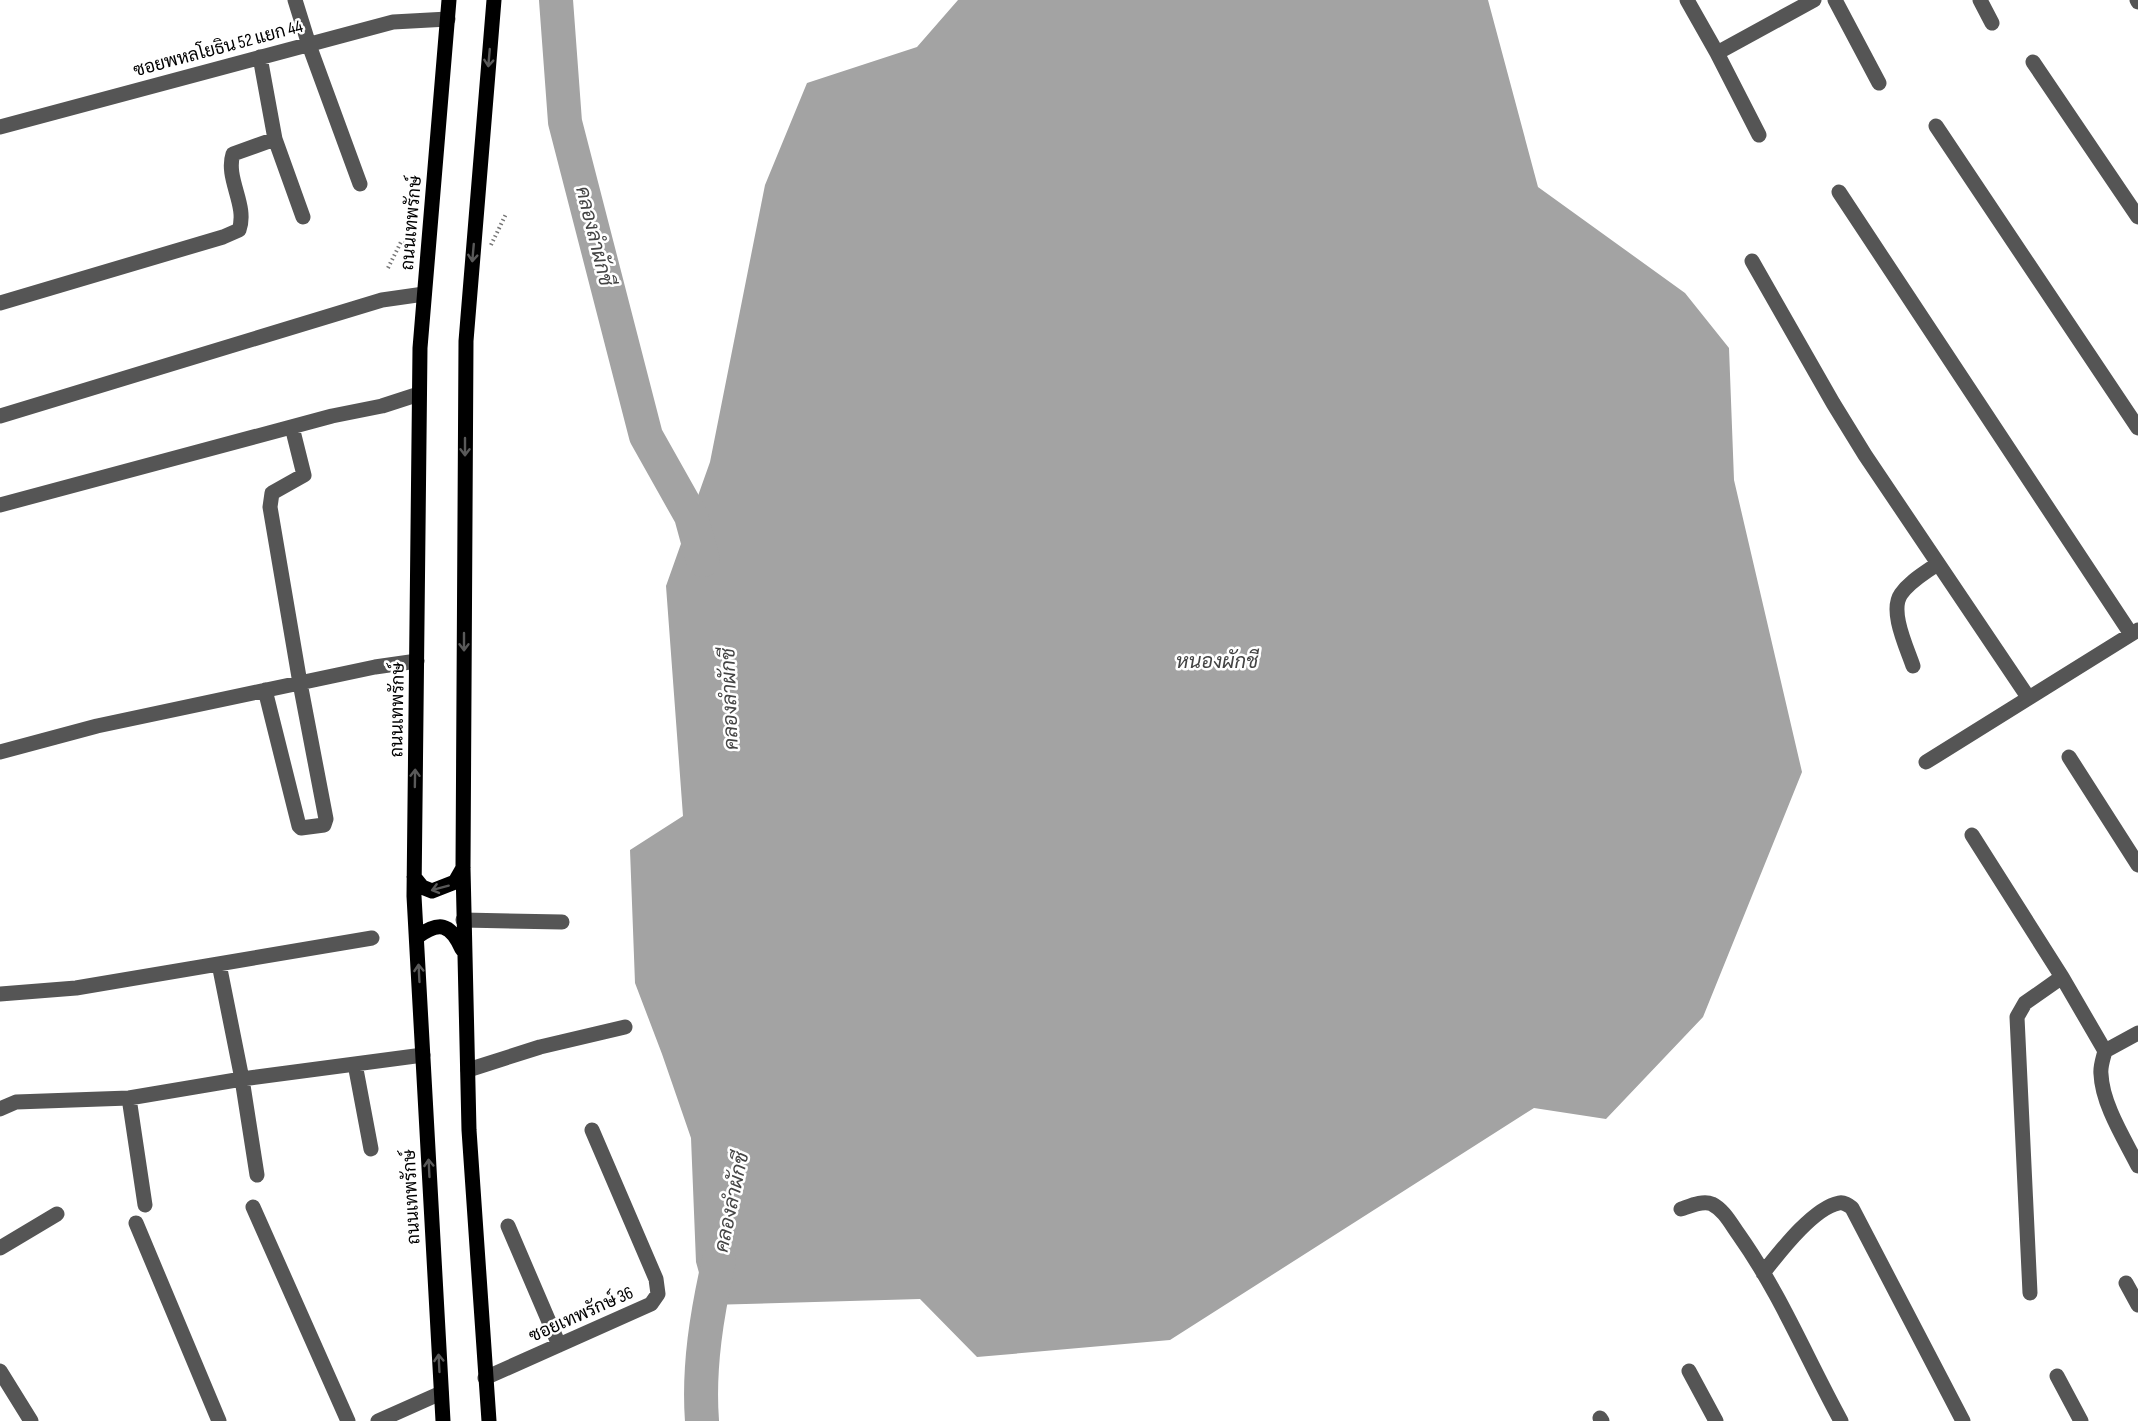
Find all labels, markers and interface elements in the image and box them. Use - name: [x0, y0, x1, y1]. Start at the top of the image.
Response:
- street label: ซอยพหลโยธิน 52 แยก 44: [130, 13, 306, 81]
- one-way arrow: [483, 48, 494, 68]
- street label: ถนนเทพรักษ์: [394, 174, 426, 271]
- water label: คลองลำผักชี: [570, 183, 620, 290]
- one-way arrow: [467, 242, 478, 262]
- one-way arrow: [459, 437, 471, 457]
- one-way arrow: [458, 632, 470, 652]
- water label: คลองลำผักชี: [714, 647, 744, 750]
- water label: หนองผักชี: [1176, 648, 1259, 674]
- street label: ถนนเทพรักษ์: [383, 661, 409, 758]
- one-way arrow: [410, 769, 421, 789]
- one-way arrow: [431, 882, 450, 894]
- one-way arrow: [413, 964, 424, 984]
- street label: ถนนเทพรักษ์: [395, 1148, 424, 1245]
- water label: คลองลำผักชี: [708, 1149, 755, 1255]
- one-way arrow: [423, 1158, 434, 1178]
- street label: ซอยเทพรักษ์ 36: [525, 1279, 637, 1347]
- one-way arrow: [433, 1353, 444, 1373]

